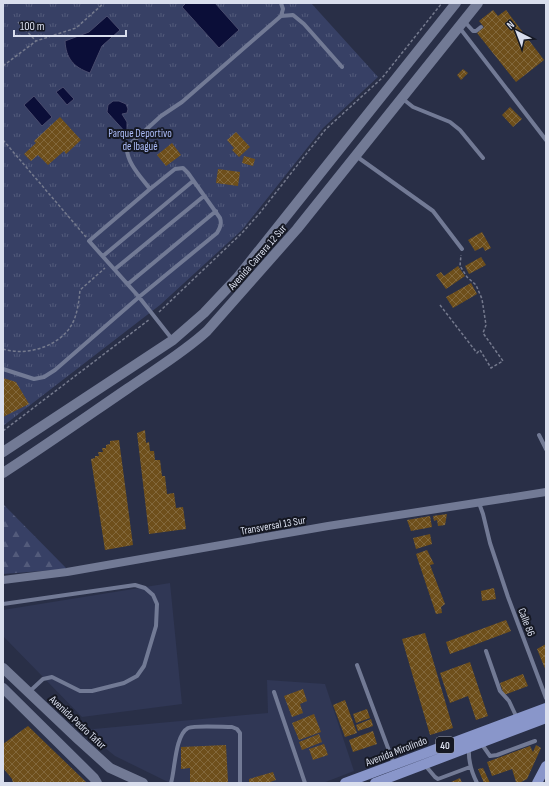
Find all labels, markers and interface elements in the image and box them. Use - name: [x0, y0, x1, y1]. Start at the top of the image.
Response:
- scale bar: [14, 12, 126, 38]
- north arrow: [497, 12, 537, 52]
- text: N: [504, 18, 517, 32]
- text: 100 m: [20, 19, 45, 34]
- park label: Parque Deportivo de Ibagué: [108, 127, 172, 153]
- street label: Avenida Carrera 12 Sur: [225, 222, 289, 293]
- street label: Transversal 13 Sur: [240, 513, 307, 538]
- street label: Calle 86: [515, 606, 538, 638]
- street label: Avenida Pedro Tafur: [46, 692, 109, 752]
- street label: Avenida Mirolindo: [363, 734, 429, 770]
- road number: 40: [436, 737, 454, 753]

